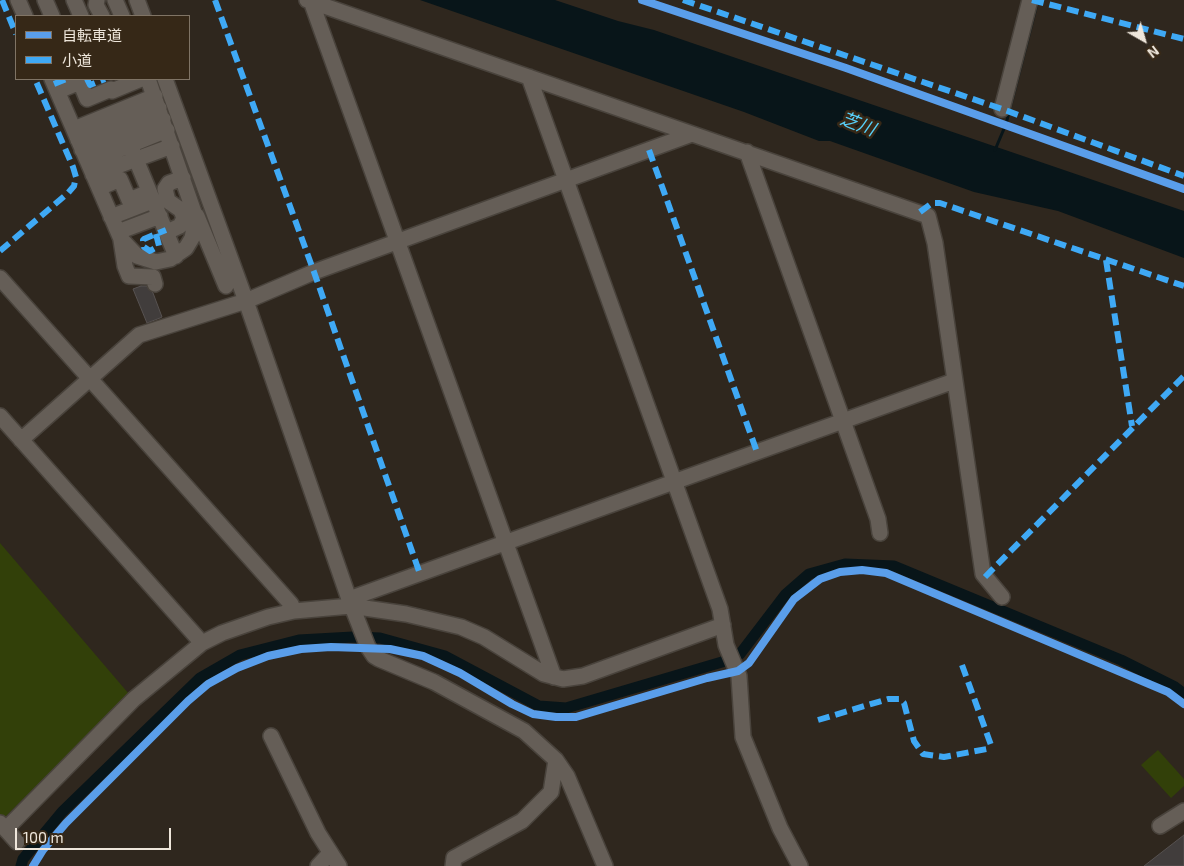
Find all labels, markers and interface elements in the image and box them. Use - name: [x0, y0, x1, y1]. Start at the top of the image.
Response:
- legend: [15, 15, 190, 80]
- north arrow: [1119, 15, 1169, 65]
- text: 自転車道: [62, 26, 122, 44]
- text: N: [1144, 42, 1163, 62]
- text: 小道: [62, 51, 92, 69]
- water label: 芝川: [837, 107, 879, 141]
- scale bar: [18, 818, 174, 850]
- text: 100 m: [23, 828, 64, 846]

